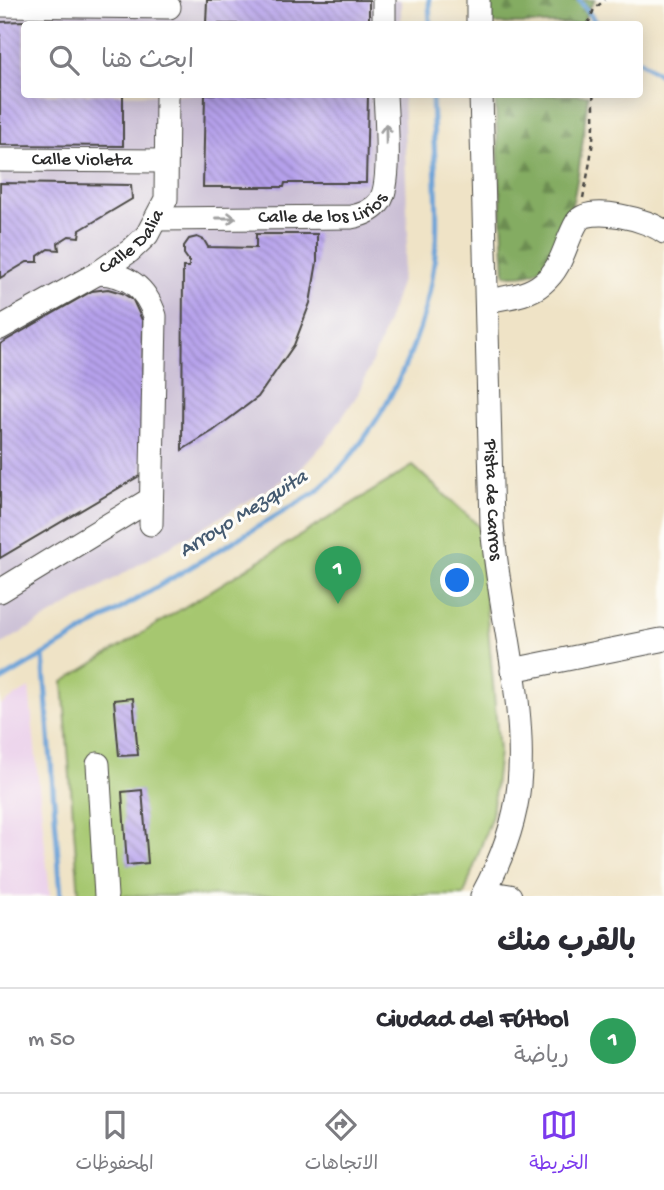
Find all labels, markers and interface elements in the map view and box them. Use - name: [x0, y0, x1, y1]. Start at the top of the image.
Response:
- search box: [21, 21, 643, 98]
- icon: search: [45, 41, 83, 79]
- text: ابحث هنا: [101, 47, 194, 78]
- one-way arrow: [379, 123, 393, 146]
- street label: Calle Violeta: [32, 149, 134, 172]
- street label: Calle de los Lirios: [258, 189, 394, 229]
- street label: Calle Dalia: [95, 204, 171, 280]
- one-way arrow: [214, 212, 237, 225]
- street label: Pista de Carros: [478, 438, 507, 563]
- water label: Arroyo Mezquita: [175, 465, 314, 564]
- pin: 1: [315, 546, 361, 604]
- your location: [440, 563, 474, 597]
- text: بالقرب منك: [497, 927, 636, 962]
- text: Ciudad del Fútbol: [376, 1006, 569, 1037]
- text: 50 m: [28, 1027, 75, 1054]
- text: 1: [608, 1027, 618, 1054]
- text: رياضة: [514, 1044, 569, 1071]
- tab: المحفوظات: [76, 1106, 154, 1179]
- tab: الاتجاهات: [305, 1106, 378, 1179]
- tab: الخريطة: [529, 1106, 588, 1179]

